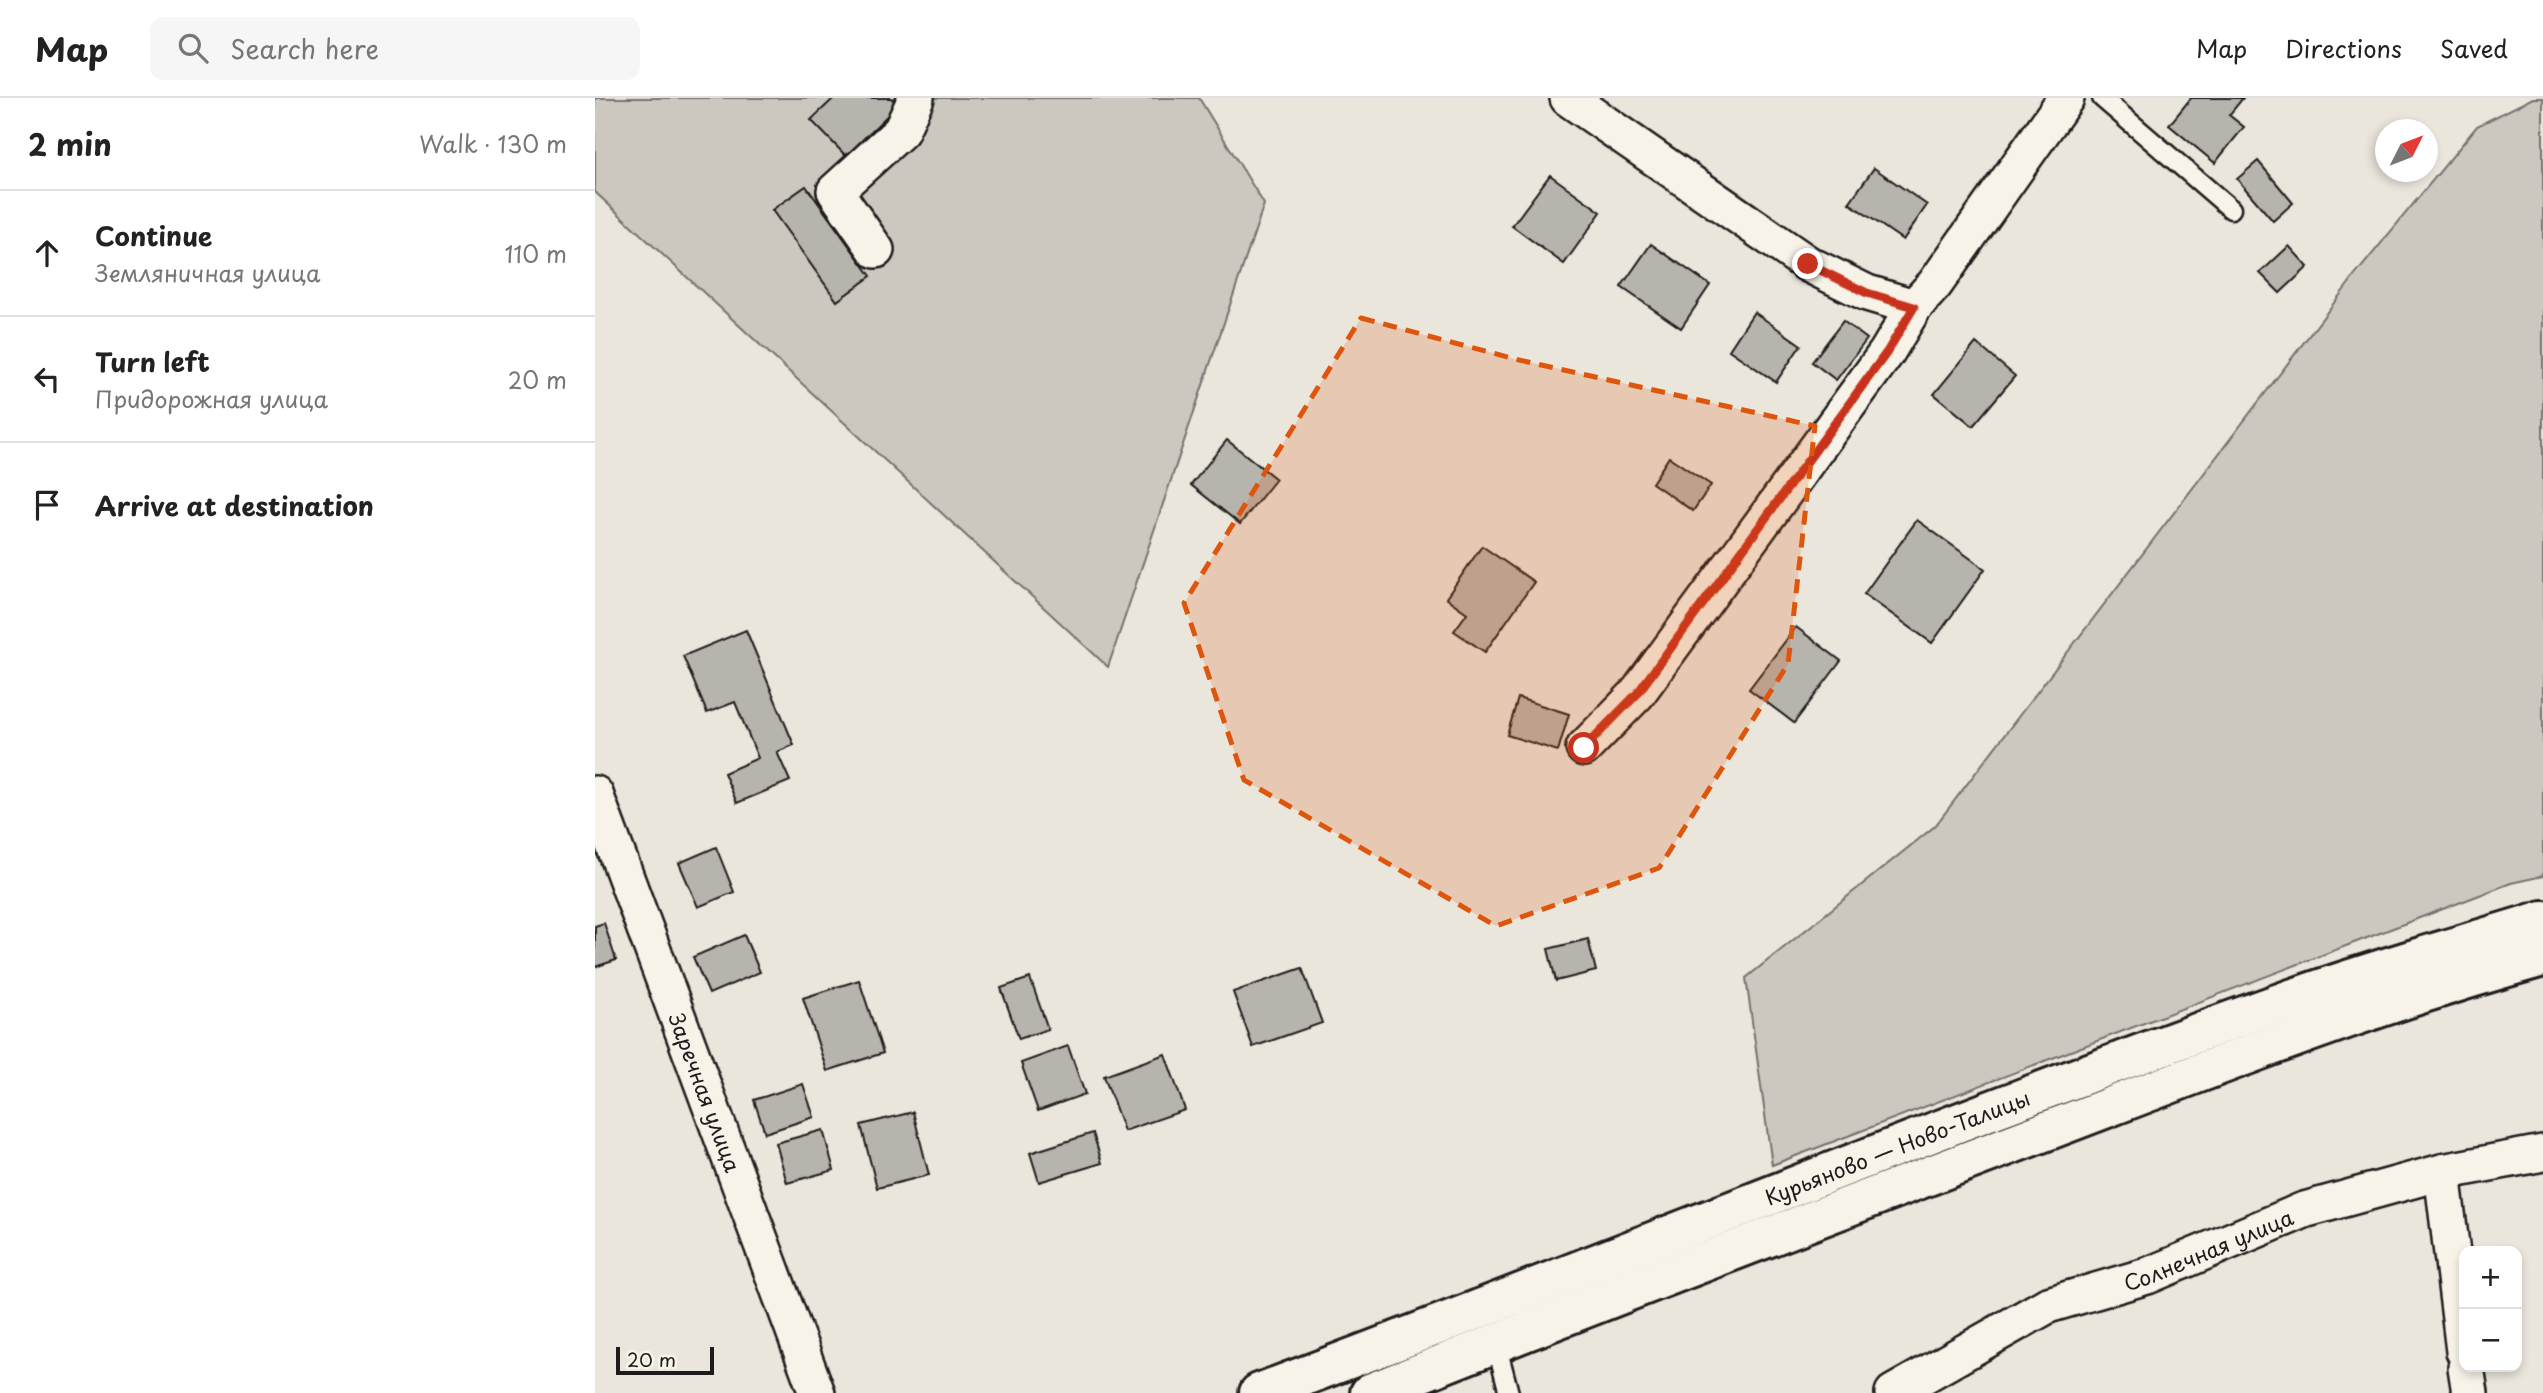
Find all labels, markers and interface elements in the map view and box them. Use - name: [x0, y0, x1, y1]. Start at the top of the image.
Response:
- search box: [150, 17, 640, 80]
- text: Map: [35, 23, 108, 73]
- icon: search: [174, 29, 212, 67]
- text: Search here: [230, 29, 379, 68]
- text: Map: [2196, 30, 2247, 66]
- text: Directions: [2285, 30, 2402, 66]
- text: Saved: [2440, 30, 2508, 66]
- north arrow: [2375, 119, 2438, 182]
- text: 2 min: [28, 121, 112, 166]
- text: Walk · 130 m: [419, 126, 567, 161]
- text: Continue: [95, 216, 212, 255]
- icon: ahead: [28, 234, 66, 272]
- text: 110 m: [505, 236, 567, 271]
- route end: [1792, 248, 1823, 279]
- text: Земляничная улица: [95, 255, 321, 290]
- text: Turn left: [95, 342, 210, 381]
- icon: left: [28, 360, 66, 398]
- text: 20 m: [508, 362, 567, 397]
- text: Придорожная улица: [95, 381, 328, 416]
- icon: arrive: [28, 486, 66, 524]
- text: Arrive at destination: [95, 486, 374, 525]
- route start: [1568, 732, 1599, 763]
- street label: Заречная улица: [661, 1008, 750, 1177]
- street label: Курьяново — Ново-Талицы: [1760, 1081, 2034, 1212]
- street label: Солнечная улица: [2120, 1200, 2299, 1298]
- map controls: [2459, 1246, 2522, 1372]
- button: +: [2459, 1246, 2522, 1309]
- button: −: [2459, 1309, 2522, 1372]
- scale bar: [616, 1344, 714, 1376]
- text: 20 m: [627, 1345, 676, 1373]

